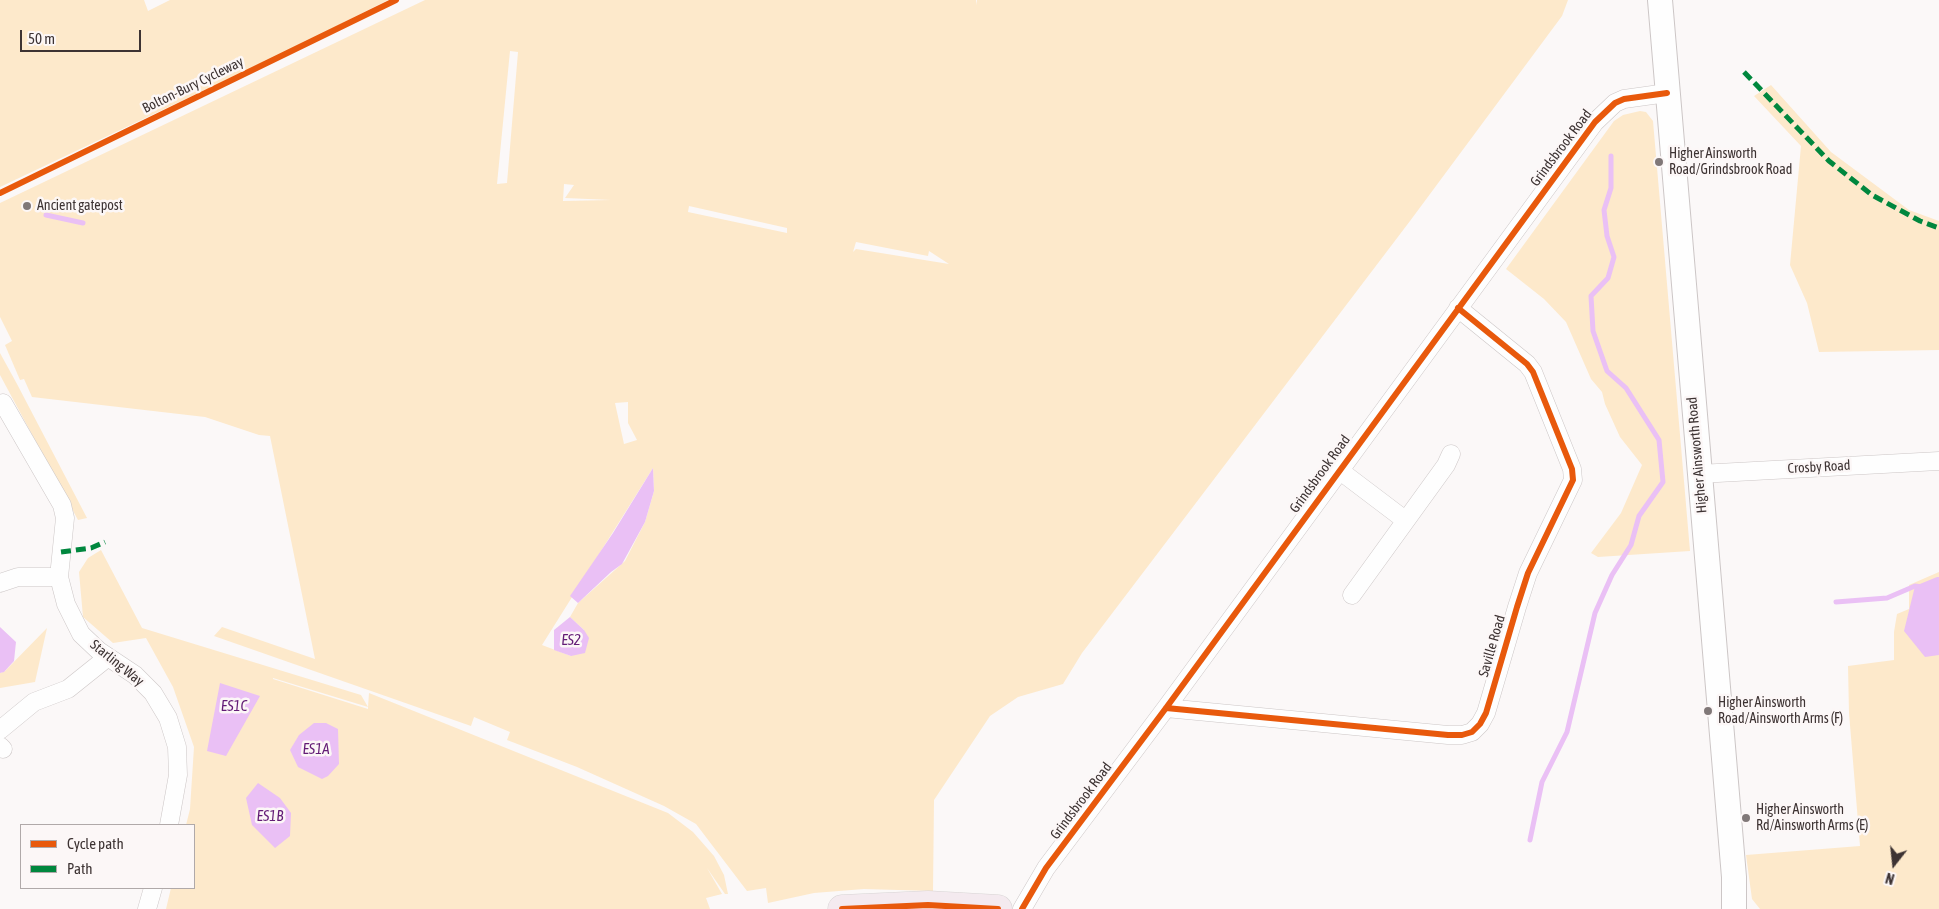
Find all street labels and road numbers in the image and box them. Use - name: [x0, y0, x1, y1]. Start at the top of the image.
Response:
- street label: Bolton-Bury Cycleway: [140, 53, 246, 117]
- street label: Grindsbrook Road: [1527, 106, 1595, 190]
- street label: Higher Ainsworth Road: [1684, 396, 1710, 514]
- street label: Grindsbrook Road: [1286, 432, 1354, 516]
- street label: Crosby Road: [1787, 457, 1851, 477]
- street label: Saville Road: [1475, 613, 1509, 679]
- street label: Starling Way: [87, 636, 147, 690]
- street label: Grindsbrook Road: [1047, 759, 1115, 843]

